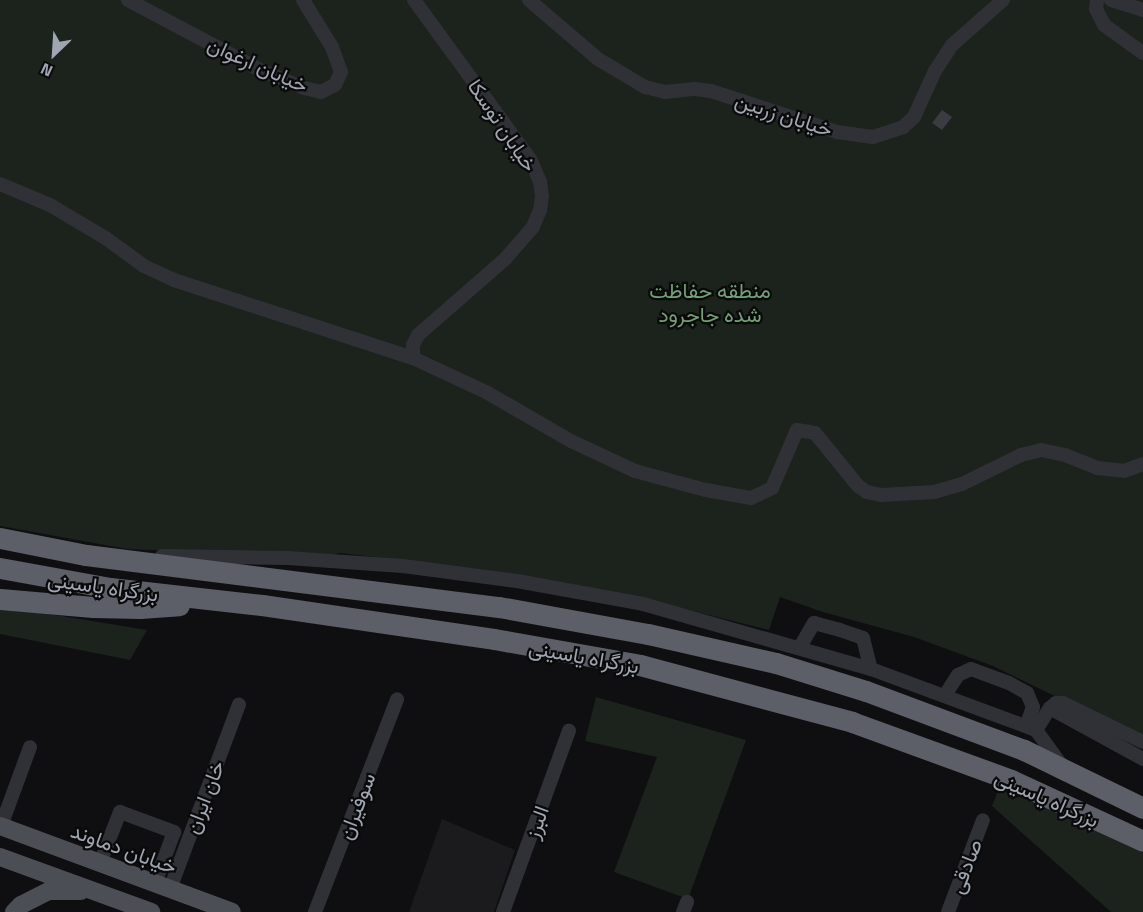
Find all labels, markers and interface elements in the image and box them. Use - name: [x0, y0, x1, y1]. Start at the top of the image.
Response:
- north arrow: [24, 24, 84, 84]
- street label: خیابان ارغوان: [204, 31, 312, 97]
- text: N: [36, 57, 56, 84]
- street label: خیابان توسکا: [463, 74, 543, 176]
- street label: خیابان زربین: [732, 86, 836, 142]
- park label: منطقه حفاظت شده جاجرود: [649, 277, 771, 327]
- street label: بزرگراه یاسینی: [46, 566, 160, 606]
- street label: بزرگراه یاسینی: [527, 634, 641, 678]
- street label: خان ایران: [179, 757, 229, 837]
- street label: بزرگراه یاسینی: [991, 764, 1103, 832]
- street label: سوفیران: [332, 769, 380, 843]
- street label: البرز: [518, 802, 554, 842]
- street label: خیابان دماوند: [68, 817, 180, 879]
- street label: صادقی: [943, 835, 987, 897]

